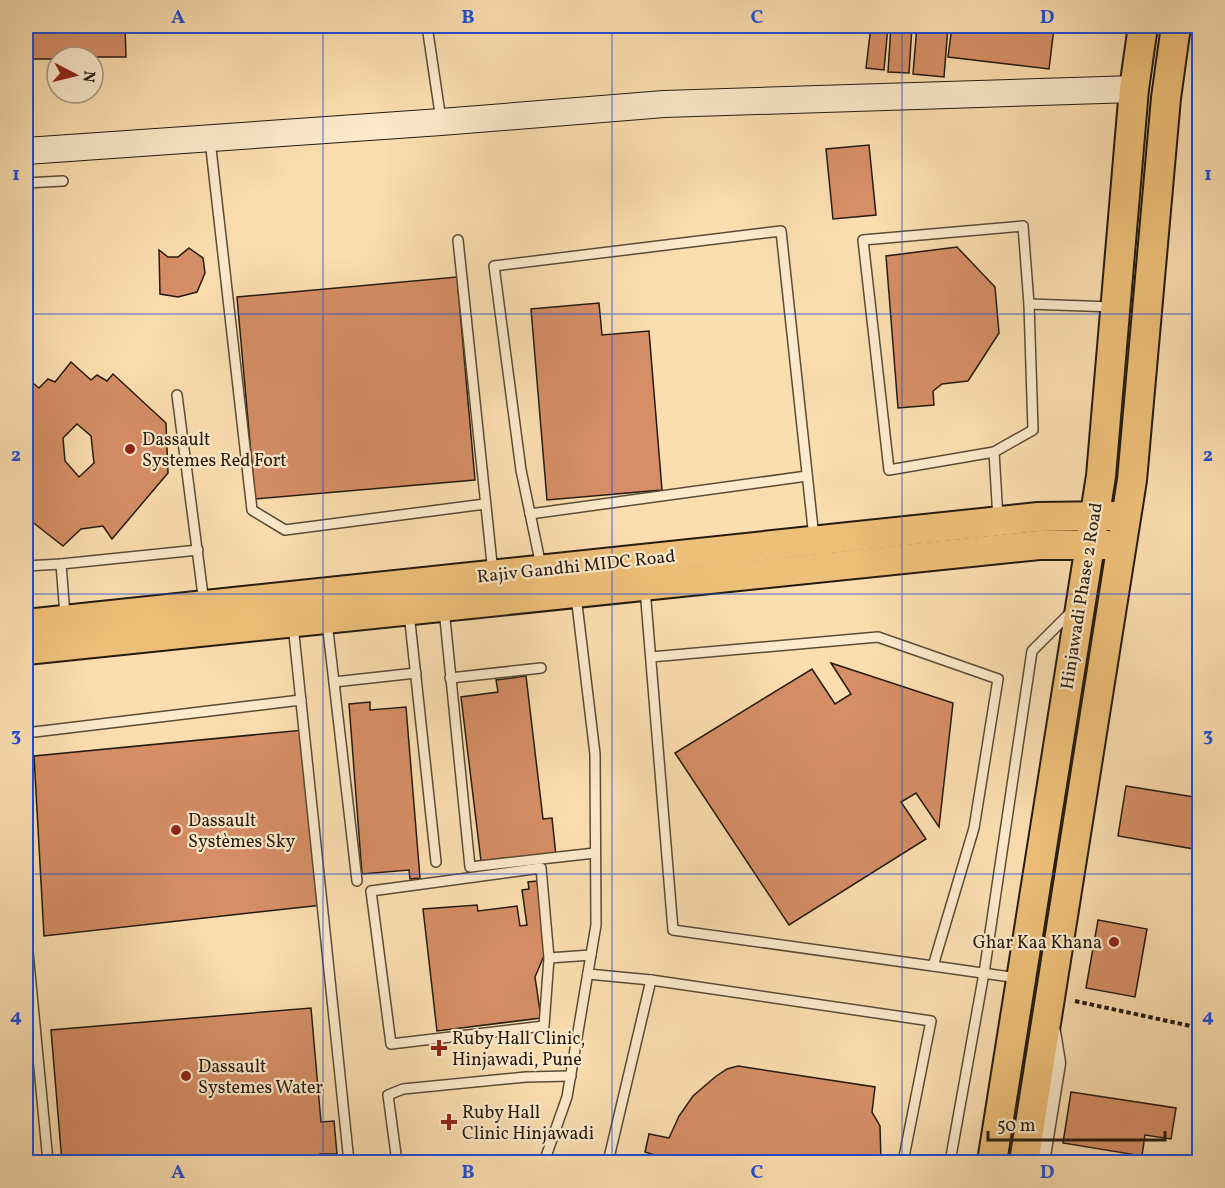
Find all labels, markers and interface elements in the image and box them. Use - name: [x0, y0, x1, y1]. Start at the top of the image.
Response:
- text: A: [171, 4, 185, 32]
- text: B: [461, 4, 475, 32]
- text: C: [751, 4, 764, 32]
- text: D: [1040, 4, 1054, 32]
- north arrow: [45, 45, 105, 105]
- text: N: [76, 69, 100, 84]
- text: 1: [12, 161, 20, 189]
- text: 1: [1204, 161, 1212, 189]
- place label: Dassault Systemes Red Fort: [142, 428, 287, 474]
- text: 2: [11, 442, 21, 470]
- marker: Dassault Systemes Red Fort: [123, 442, 137, 456]
- text: 2: [1203, 442, 1213, 470]
- street label: Hinjawadi Phase 2 Road: [1055, 501, 1110, 692]
- street label: Rajiv Gandhi MIDC Road: [476, 545, 677, 590]
- text: 3: [11, 722, 21, 750]
- text: 3: [1203, 722, 1213, 750]
- place label: Dassault Systèmes Sky: [188, 809, 296, 855]
- marker: Dassault Systèmes Sky: [169, 823, 183, 837]
- place label: Ghar Kaa Khana: [973, 931, 1102, 956]
- marker: Ghar Kaa Khana: [1107, 935, 1121, 949]
- text: 4: [10, 1003, 22, 1031]
- text: 4: [1202, 1003, 1214, 1031]
- place label: Ruby Hall Clinic, Hinjawadi, Pune: [452, 1027, 585, 1073]
- marker: Ruby Hall Clinic, Hinjawadi, Pune: [430, 1039, 448, 1057]
- place label: Dassault Systemes Water: [198, 1055, 323, 1101]
- marker: Dassault Systemes Water: [179, 1069, 193, 1083]
- place label: Ruby Hall Clinic Hinjawadi: [462, 1101, 594, 1147]
- scale bar: [988, 1104, 1165, 1142]
- marker: Ruby Hall Clinic Hinjawadi: [440, 1113, 458, 1131]
- text: 50 m: [997, 1114, 1036, 1139]
- text: A: [171, 1159, 185, 1187]
- text: B: [461, 1159, 475, 1187]
- text: C: [751, 1159, 764, 1187]
- text: D: [1040, 1159, 1054, 1187]

